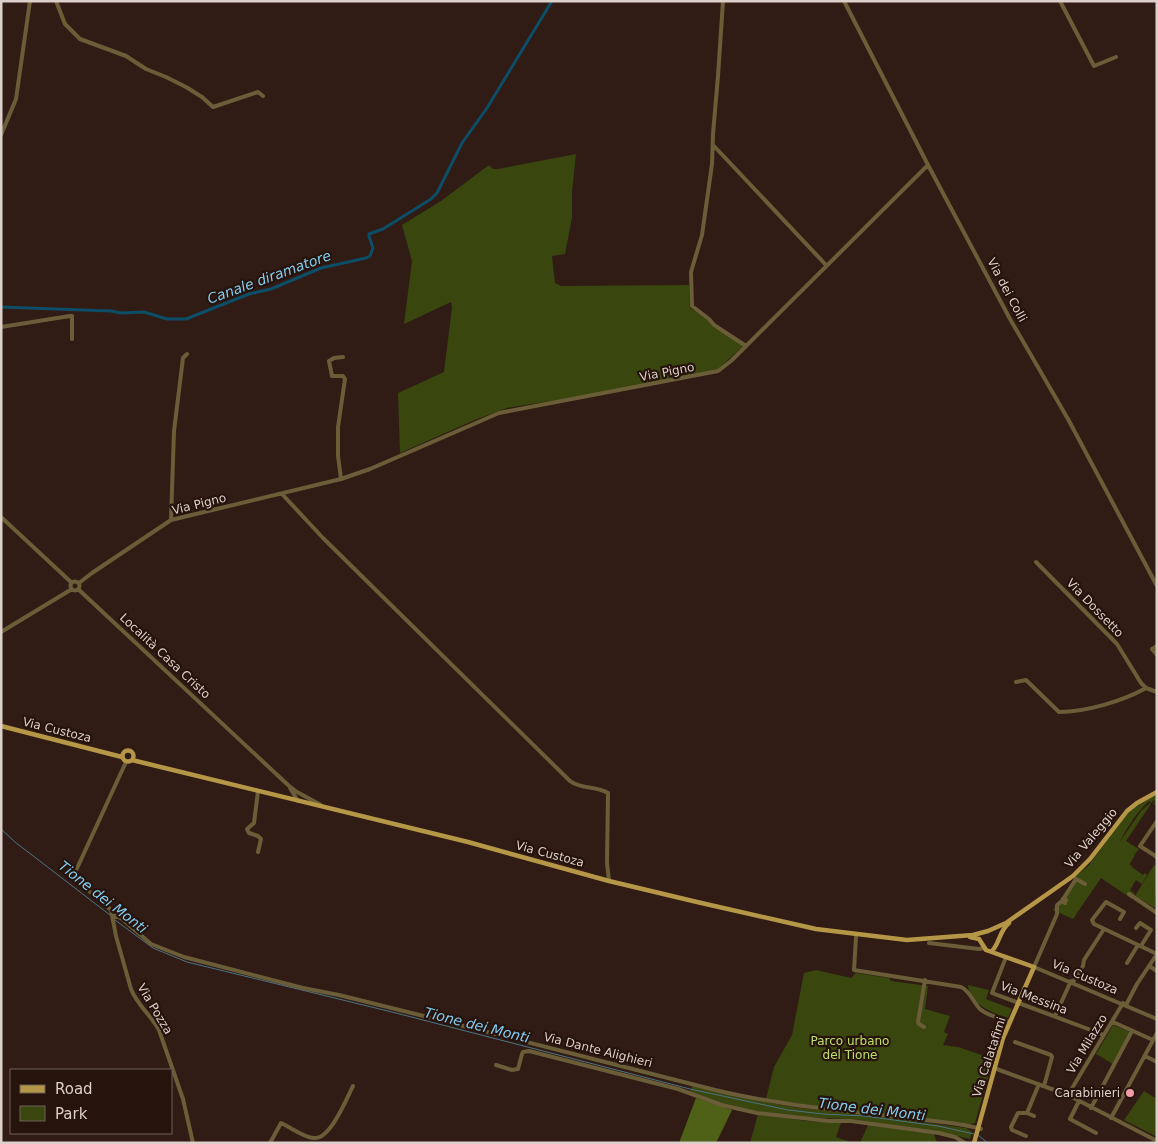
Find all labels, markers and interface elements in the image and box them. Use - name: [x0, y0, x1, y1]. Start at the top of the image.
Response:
- water label: Canale diramatore: [205, 247, 333, 307]
- street label: Via dei Colli: [984, 256, 1030, 324]
- street label: Via Pigno: [639, 360, 695, 384]
- street label: Via Pigno: [170, 491, 228, 517]
- street label: Via Dossetto: [1064, 576, 1126, 640]
- street label: Località Casa Cristo: [117, 611, 213, 701]
- street label: Via Custoza: [21, 715, 93, 745]
- street label: Via Valeggio: [1062, 805, 1120, 871]
- street label: Via Custoza: [514, 838, 586, 870]
- water label: Tione dei Monti: [56, 858, 150, 937]
- street label: Via Custoza: [1050, 957, 1120, 997]
- street label: Via Messina: [998, 979, 1070, 1017]
- street label: Via Pozza: [134, 981, 176, 1037]
- water label: Tione dei Monti: [423, 1004, 531, 1046]
- street label: Via Milazzo: [1064, 1012, 1110, 1076]
- street label: Via Calatafimi: [969, 1015, 1009, 1099]
- street label: Via Dante Alighieri: [542, 1030, 654, 1070]
- park label: Parco urbano del Tione: [811, 1034, 889, 1062]
- legend: [10, 1069, 172, 1134]
- text: Road: [55, 1080, 93, 1098]
- place label: Carabinieri: [1054, 1086, 1120, 1100]
- marker: Carabinieri: [1124, 1087, 1136, 1099]
- water label: Tione dei Monti: [818, 1094, 927, 1124]
- text: Park: [55, 1105, 88, 1123]

